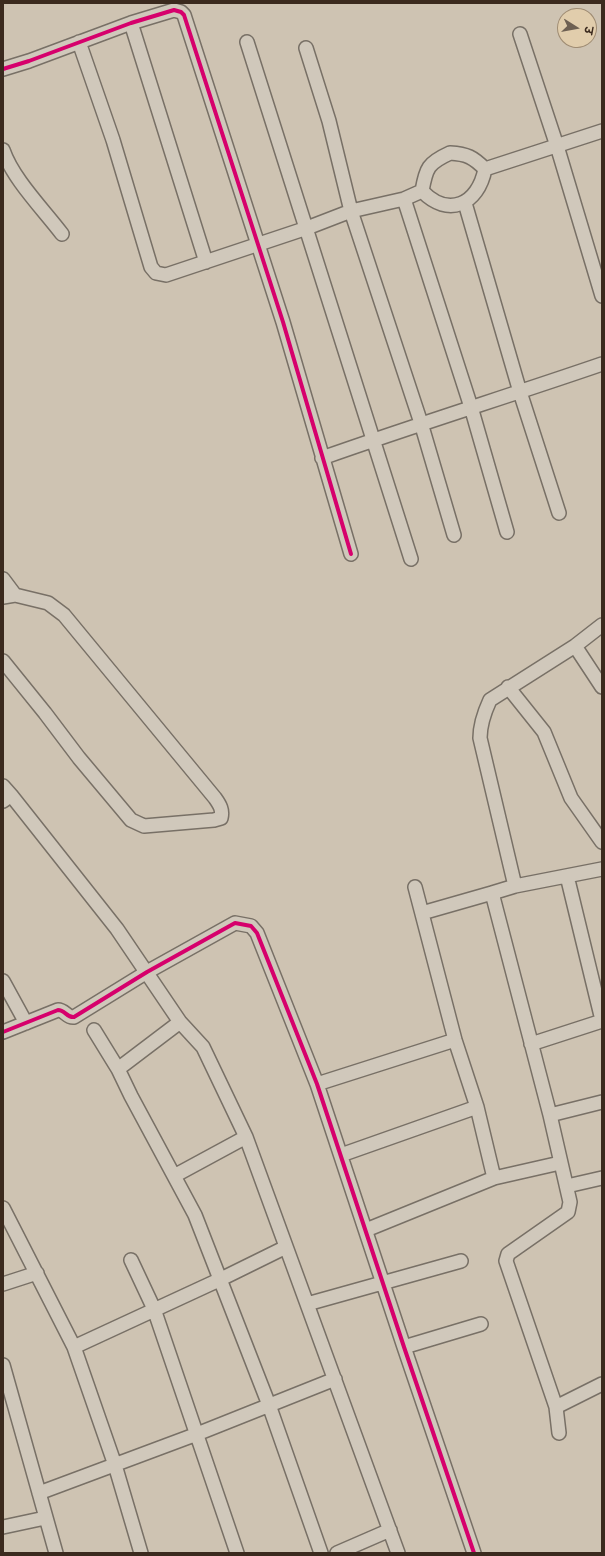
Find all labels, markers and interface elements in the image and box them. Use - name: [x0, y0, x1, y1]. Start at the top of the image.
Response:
- north arrow: [557, 8, 597, 48]
- text: उ: [580, 25, 595, 35]

